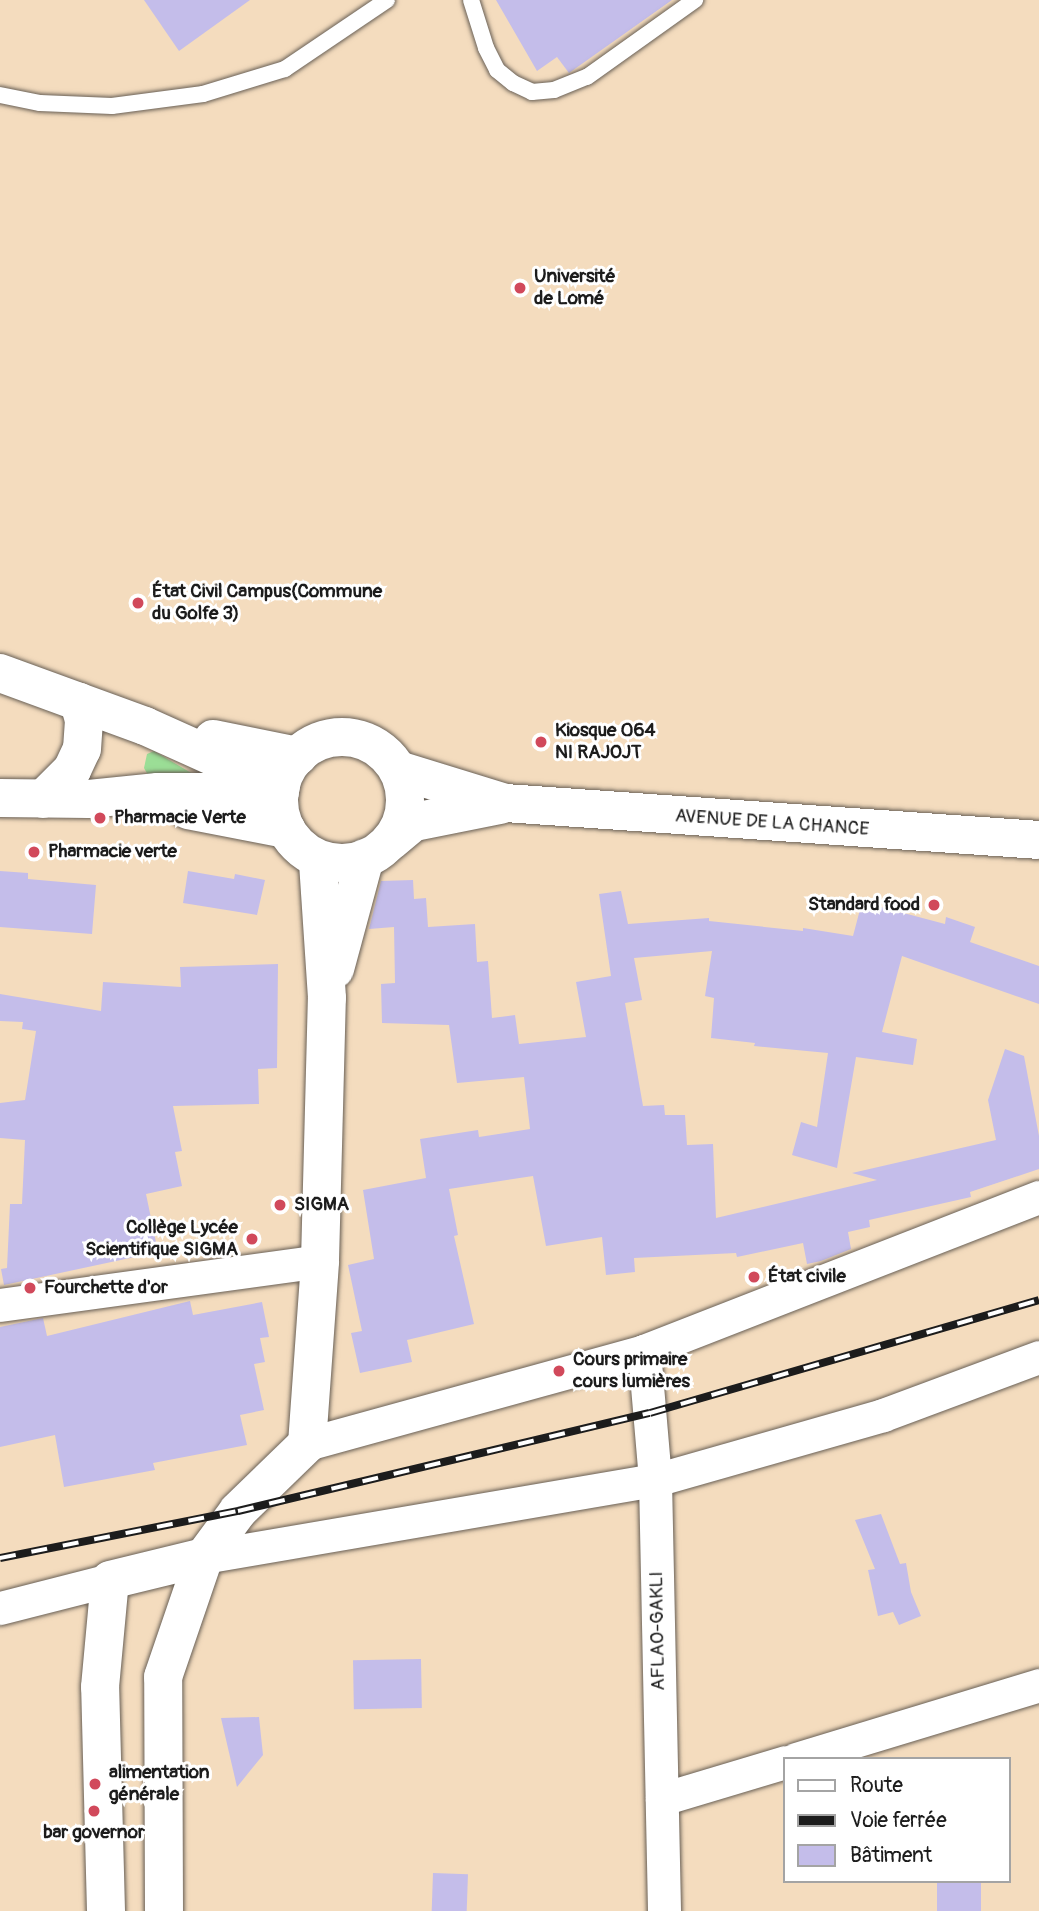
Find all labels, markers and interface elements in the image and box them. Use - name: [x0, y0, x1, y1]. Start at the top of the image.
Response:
- place label: Université de Lomé: [534, 266, 616, 310]
- marker: Université de Lomé: [512, 280, 528, 296]
- place label: État Civil Campus(Commune du Golfe 3): [152, 581, 382, 625]
- marker: État Civil Campus(Commune du Golfe 3): [130, 595, 146, 611]
- place label: Kiosque 064 NI RAJOJT: [555, 720, 656, 764]
- marker: Kiosque 064 NI RAJOJT: [533, 734, 549, 750]
- street label: AVENUE DE LA CHANCE: [674, 805, 870, 841]
- place label: Pharmacie Verte: [114, 807, 246, 829]
- marker: Pharmacie Verte: [92, 810, 108, 826]
- place label: Pharmacie verte: [48, 841, 177, 863]
- marker: Pharmacie verte: [26, 844, 42, 860]
- place label: Standard food: [808, 894, 920, 916]
- marker: Standard food: [926, 897, 942, 913]
- place label: SIGMA: [294, 1194, 349, 1216]
- marker: SIGMA: [272, 1197, 288, 1213]
- place label: Collège Lycée Scientifique SIGMA: [85, 1217, 238, 1261]
- marker: Collège Lycée Scientifique SIGMA: [244, 1231, 260, 1247]
- place label: État civile: [768, 1266, 846, 1288]
- marker: État civile: [746, 1269, 762, 1285]
- place label: Fourchette d'or: [44, 1277, 168, 1299]
- marker: Fourchette d'or: [22, 1280, 38, 1296]
- place label: Cours primaire cours lumières: [573, 1349, 690, 1393]
- marker: Cours primaire cours lumières: [551, 1363, 567, 1379]
- street label: AFLAO-GAKLI: [646, 1571, 670, 1691]
- legend: [783, 1757, 1011, 1883]
- place label: alimentation générale: [109, 1762, 209, 1806]
- text: Route: [850, 1772, 903, 1799]
- marker: alimentation générale: [87, 1776, 103, 1792]
- marker: bar governor: [86, 1803, 102, 1819]
- text: Voie ferrée: [850, 1807, 947, 1834]
- place label: bar governor: [43, 1822, 145, 1844]
- text: Bâtiment: [850, 1842, 932, 1869]

